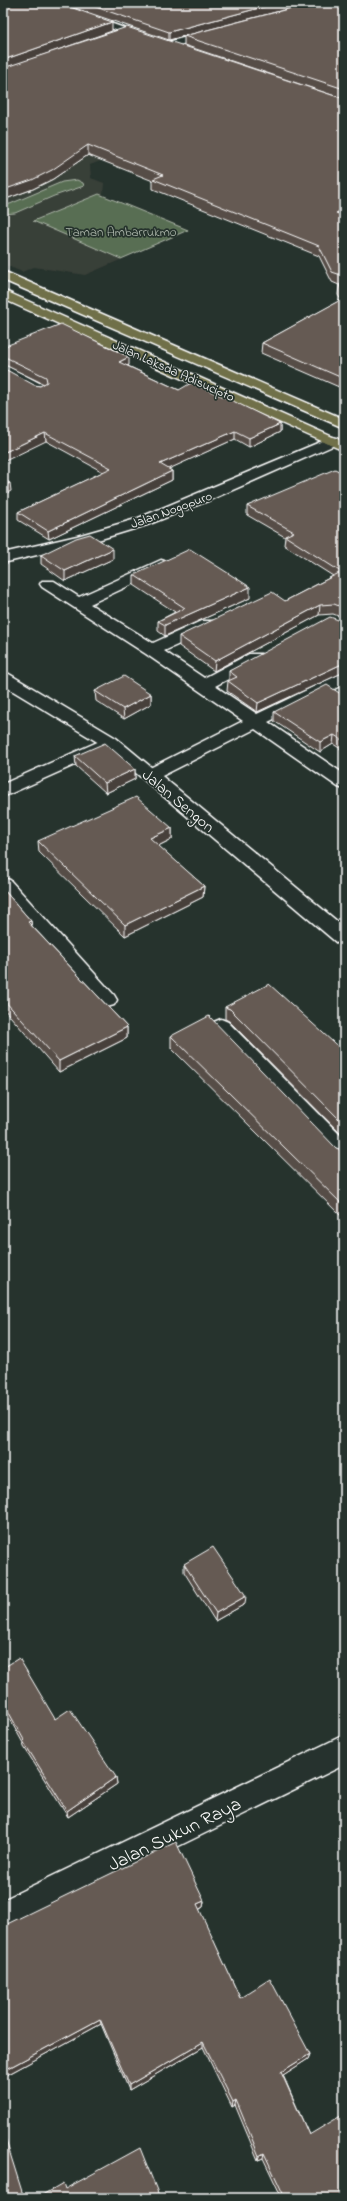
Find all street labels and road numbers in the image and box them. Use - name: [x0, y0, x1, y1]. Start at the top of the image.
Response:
- street label: Jalan Laksda Adisucipto: [109, 336, 238, 407]
- street label: Jalan Nogopuro: [128, 487, 216, 535]
- street label: Jalan Sengon: [136, 764, 219, 839]
- street label: Jalan Sukun Raya: [104, 1791, 247, 1880]

